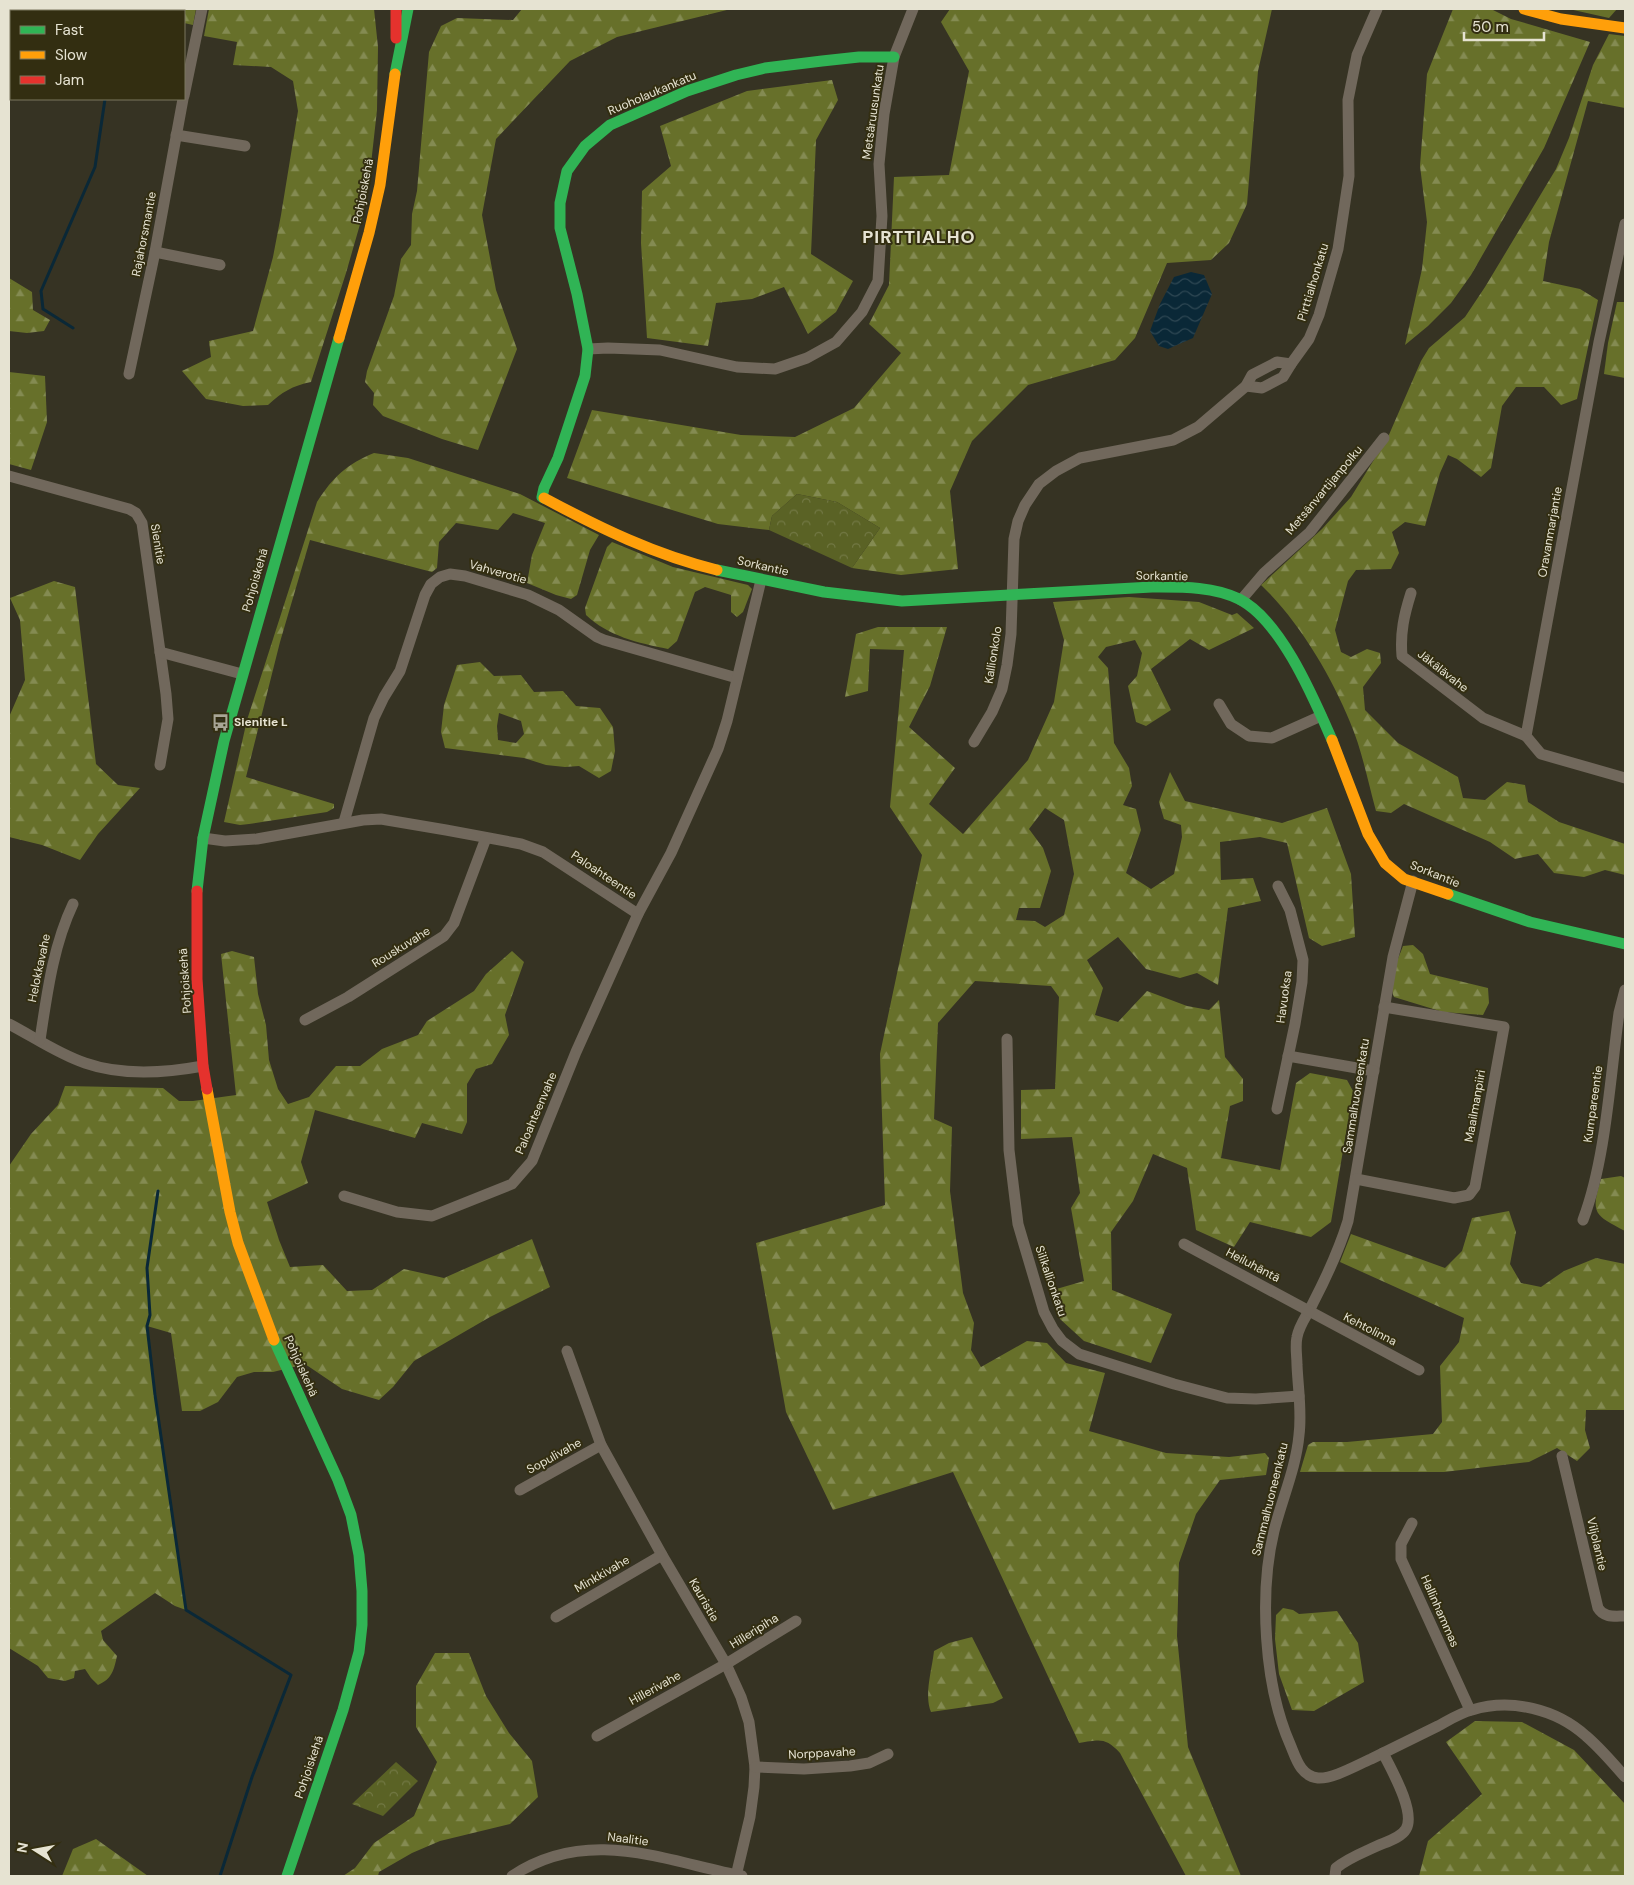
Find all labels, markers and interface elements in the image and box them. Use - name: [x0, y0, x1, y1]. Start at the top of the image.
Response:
- legend: [10, 10, 185, 100]
- scale bar: [1464, 10, 1544, 42]
- text: 50 m: [1472, 17, 1509, 37]
- text: Fast: [55, 20, 84, 40]
- text: Slow: [55, 45, 88, 65]
- street label: Metsäruusunkatu: [858, 63, 888, 161]
- street label: Ruoholaukankatu: [605, 67, 699, 119]
- text: Jam: [55, 70, 84, 90]
- street label: Pohjoiskehä: [349, 157, 377, 225]
- street label: Rajahorsmantie: [128, 190, 160, 278]
- district label: PIRTTIALHO: [862, 225, 976, 249]
- street label: Pirttialhonkatu: [1294, 241, 1332, 323]
- street label: Metsänvartijanpolku: [1282, 442, 1366, 538]
- street label: Oravanmarjantie: [1534, 485, 1566, 579]
- street label: Sienitie: [147, 523, 169, 566]
- street label: Pohjoiskehä: [238, 546, 272, 614]
- street label: Sorkantie: [736, 552, 790, 580]
- street label: Vahverotie: [467, 556, 529, 588]
- street label: Sorkantie: [1136, 568, 1188, 584]
- street label: Kallionkolo: [981, 625, 1005, 685]
- street label: Jäkälävahe: [1414, 646, 1472, 696]
- bus stop icon: Sienitie L: [210, 712, 230, 732]
- place label: Sienitie L: [234, 714, 288, 730]
- street label: Paloahteentie: [568, 847, 640, 903]
- street label: Sorkantie: [1408, 857, 1462, 891]
- street label: Rouskuvahe: [369, 923, 433, 971]
- street label: Helokkavahe: [24, 932, 54, 1004]
- street label: Pohjoiskehä: [175, 948, 195, 1014]
- street label: Havuoksa: [1272, 970, 1296, 1024]
- street label: Sammalhuoneenkatu: [1339, 1037, 1373, 1155]
- street label: Kumpareentie: [1580, 1064, 1606, 1144]
- street label: Maailmanpiiri: [1461, 1068, 1489, 1144]
- street label: Paloahteenvahe: [512, 1069, 561, 1156]
- street label: Silikallionkatu: [1031, 1243, 1071, 1319]
- street label: Heiluhäntä: [1223, 1244, 1283, 1286]
- street label: Kehtolinna: [1341, 1309, 1399, 1349]
- street label: Pohjoiskehä: [280, 1333, 322, 1399]
- street label: Sopulivahe: [524, 1434, 584, 1478]
- street label: Sammalhuoneenkatu: [1248, 1441, 1292, 1557]
- street label: Viljolantie: [1583, 1516, 1611, 1572]
- street label: Minkkivahe: [572, 1552, 633, 1596]
- street label: Hallinhammas: [1417, 1572, 1463, 1650]
- street label: Kauristie: [685, 1575, 723, 1625]
- street label: Hilleripiha: [727, 1610, 781, 1652]
- street label: Hillerivahe: [626, 1667, 684, 1709]
- street label: Pohjoiskehä: [291, 1733, 327, 1801]
- street label: Norppavahe: [788, 1743, 856, 1763]
- north arrow: [10, 1825, 60, 1875]
- street label: Naalitie: [607, 1829, 650, 1849]
- text: N: [12, 1841, 32, 1854]

